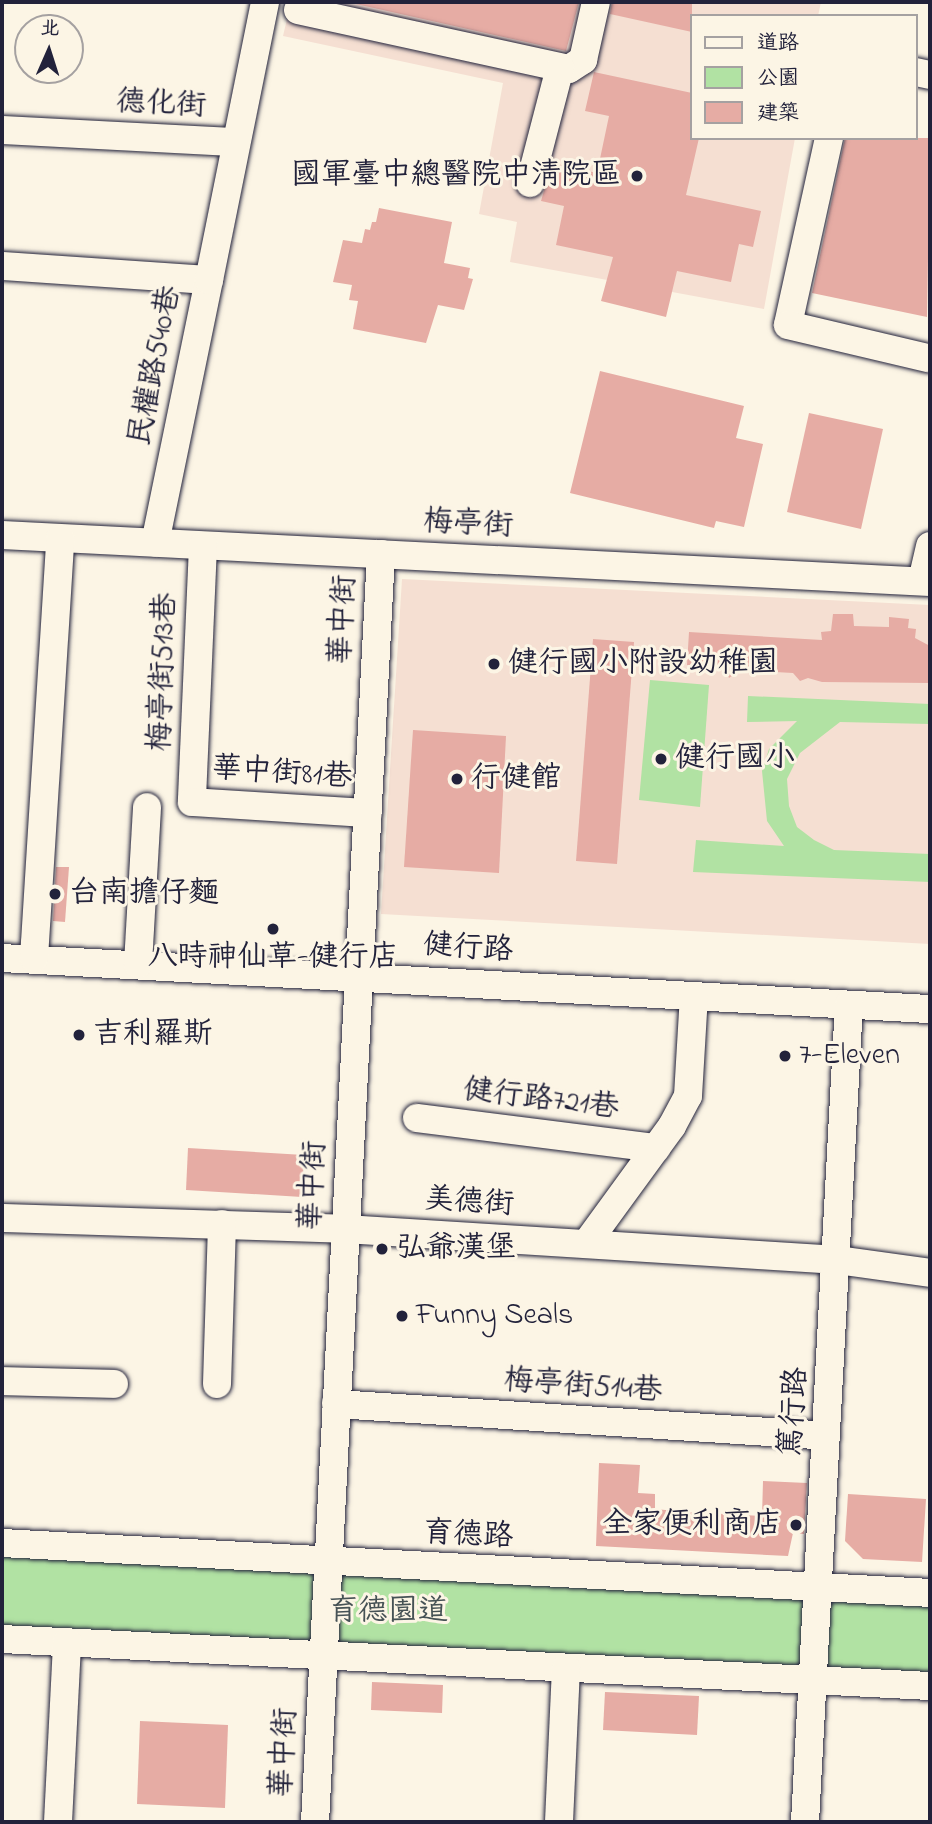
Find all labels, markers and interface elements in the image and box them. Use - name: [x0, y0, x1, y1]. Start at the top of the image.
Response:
- north arrow: [14, 14, 84, 84]
- legend: [690, 14, 918, 140]
- text: 北: [40, 16, 60, 44]
- text: 道路: [757, 29, 799, 59]
- text: 公園: [757, 64, 799, 94]
- street label: 德化街: [115, 85, 207, 125]
- text: 建築: [757, 99, 799, 129]
- place label: 國軍臺中總醫院中清院區: [291, 158, 621, 194]
- marker: 國軍臺中總醫院中清院區: [627, 166, 647, 186]
- street label: 民權路540巷: [123, 283, 189, 449]
- street label: 梅亭街: [422, 505, 514, 545]
- street label: 華中街: [324, 574, 364, 666]
- street label: 梅亭街513巷: [143, 592, 185, 752]
- place label: 健行國小附設幼稚園: [508, 646, 778, 682]
- marker: 健行國小附設幼稚園: [486, 656, 502, 672]
- place label: 健行國小: [675, 741, 795, 777]
- street label: 華中街81巷: [211, 751, 353, 797]
- marker: 健行國小: [653, 751, 669, 767]
- place label: 行健館: [471, 761, 561, 797]
- marker: 行健館: [449, 771, 465, 787]
- place label: 台南擔仔麵: [69, 876, 219, 912]
- marker: 台南擔仔麵: [47, 886, 63, 902]
- marker: 八時神仙草-健行店: [265, 921, 281, 937]
- street label: 健行路: [422, 928, 514, 970]
- place label: 八時神仙草-健行店: [147, 940, 399, 976]
- place label: 吉利羅斯: [93, 1017, 213, 1053]
- marker: 吉利羅斯: [71, 1027, 87, 1043]
- place label: 7-Eleven: [799, 1038, 900, 1074]
- marker: 7-Eleven: [777, 1048, 793, 1064]
- street label: 健行路721巷: [461, 1073, 621, 1127]
- street label: 華中街: [294, 1140, 334, 1232]
- street label: 美德街: [423, 1182, 515, 1224]
- place label: 弘爺漢堡: [396, 1231, 516, 1267]
- marker: 弘爺漢堡: [374, 1241, 390, 1257]
- place label: Funny Seals: [416, 1298, 573, 1334]
- marker: Funny Seals: [394, 1308, 410, 1324]
- street label: 梅亭街514巷: [502, 1363, 664, 1411]
- street label: 篤行路: [774, 1366, 816, 1458]
- place label: 全家便利商店: [602, 1507, 782, 1543]
- street label: 育德路: [422, 1516, 514, 1556]
- marker: 全家便利商店: [788, 1517, 804, 1533]
- park label: 育德園道: [328, 1594, 448, 1630]
- street label: 華中街: [265, 1707, 305, 1799]

